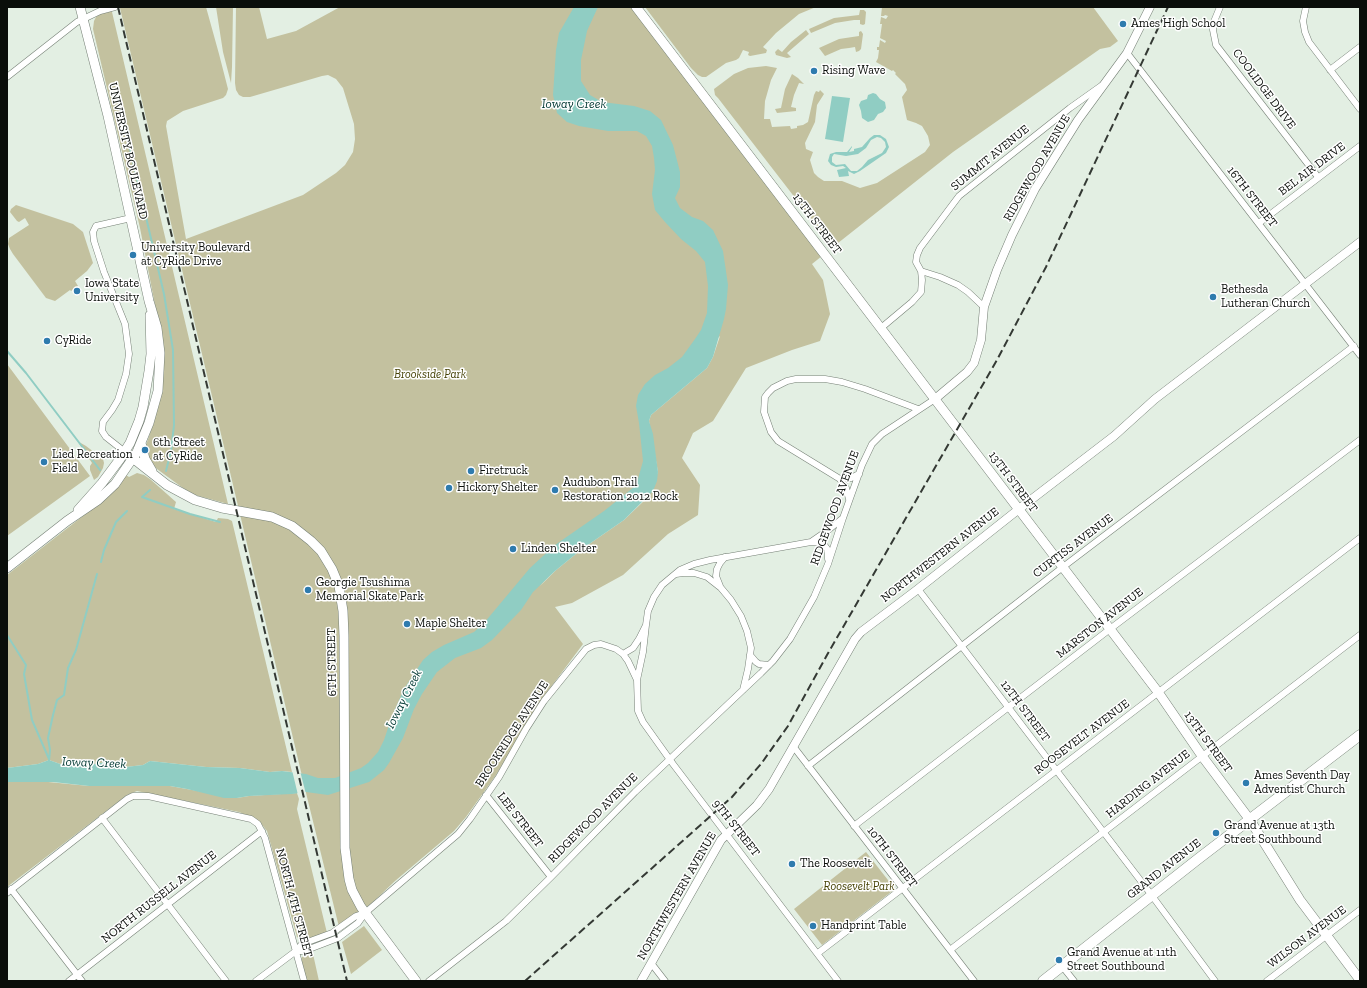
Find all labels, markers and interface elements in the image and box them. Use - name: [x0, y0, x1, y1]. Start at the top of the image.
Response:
- place label: Ames High School: [1131, 17, 1225, 31]
- marker: Ames High School: [1118, 19, 1128, 29]
- street label: COOLIDGE DRIVE: [1229, 46, 1299, 132]
- place label: Rising Wave: [822, 64, 885, 78]
- marker: Rising Wave: [809, 66, 819, 76]
- street label: UNIVERSITY BOULEVARD: [105, 81, 151, 221]
- water label: Ioway Creek: [542, 96, 606, 112]
- street label: RIDGEWOOD AVENUE: [1001, 112, 1073, 224]
- street label: SUMMIT AVENUE: [948, 122, 1032, 194]
- street label: BEL AIR DRIVE: [1276, 139, 1348, 199]
- street label: 16TH STREET: [1224, 164, 1280, 230]
- street label: 13TH STREET: [789, 191, 845, 257]
- place label: University Boulevard at CyRide Drive: [141, 241, 250, 269]
- marker: University Boulevard at CyRide Drive: [128, 250, 138, 260]
- place label: Iowa State University: [85, 277, 139, 305]
- place label: Bethesda Lutheran Church: [1221, 283, 1310, 311]
- marker: Iowa State University: [72, 286, 82, 296]
- marker: Bethesda Lutheran Church: [1208, 292, 1218, 302]
- place label: CyRide: [55, 334, 91, 348]
- marker: CyRide: [42, 336, 52, 346]
- park label: Brookside Park: [394, 368, 466, 382]
- place label: 6th Street at CyRide: [153, 436, 205, 464]
- marker: 6th Street at CyRide: [140, 445, 150, 455]
- place label: Lied Recreation Field: [52, 448, 133, 476]
- street label: RIDGEWOOD AVENUE: [808, 449, 862, 567]
- street label: 13TH STREET: [985, 449, 1041, 515]
- marker: Lied Recreation Field: [39, 457, 49, 467]
- place label: Firetruck: [479, 464, 528, 478]
- marker: Firetruck: [466, 466, 476, 476]
- place label: Audubon Trail Restoration 2012 Rock: [563, 476, 678, 504]
- place label: Hickory Shelter: [457, 481, 538, 495]
- marker: Hickory Shelter: [444, 483, 454, 493]
- marker: Audubon Trail Restoration 2012 Rock: [550, 485, 560, 495]
- street label: NORTHWESTERN AVENUE: [878, 505, 1002, 605]
- street label: CURTISS AVENUE: [1030, 511, 1116, 581]
- place label: Linden Shelter: [521, 542, 597, 556]
- marker: Linden Shelter: [508, 544, 518, 554]
- place label: Georgie Tsushima Memorial Skate Park: [316, 576, 424, 604]
- marker: Georgie Tsushima Memorial Skate Park: [303, 585, 313, 595]
- street label: MARSTON AVENUE: [1054, 585, 1146, 661]
- place label: Maple Shelter: [415, 617, 486, 631]
- marker: Maple Shelter: [402, 619, 412, 629]
- street label: 6TH STREET: [324, 628, 340, 696]
- water label: Ioway Creek: [382, 667, 426, 731]
- street label: BROOKRIDGE AVENUE: [472, 678, 552, 790]
- street label: 12TH STREET: [997, 678, 1053, 744]
- street label: ROOSEVELT AVENUE: [1032, 697, 1132, 777]
- street label: 13TH STREET: [1181, 708, 1235, 776]
- street label: HARDING AVENUE: [1103, 747, 1193, 821]
- water label: Ioway Creek: [62, 754, 126, 772]
- place label: Ames Seventh Day Adventist Church: [1254, 769, 1350, 797]
- street label: RIDGEWOOD AVENUE: [545, 770, 641, 866]
- marker: Ames Seventh Day Adventist Church: [1241, 778, 1251, 788]
- street label: LEE STREET: [494, 789, 546, 851]
- street label: 9TH STREET: [709, 797, 763, 859]
- place label: Grand Avenue at 13th Street Southbound: [1224, 819, 1335, 847]
- street label: 10TH STREET: [864, 824, 920, 890]
- marker: Grand Avenue at 13th Street Southbound: [1211, 828, 1221, 838]
- street label: NORTHWESTERN AVENUE: [634, 829, 720, 963]
- street label: GRAND AVENUE: [1124, 836, 1204, 902]
- street label: NORTH 4TH STREET: [273, 847, 315, 959]
- street label: NORTH RUSSELL AVENUE: [99, 848, 219, 946]
- place label: The Roosevelt: [800, 857, 872, 871]
- marker: The Roosevelt: [787, 859, 797, 869]
- park label: Roosevelt Park: [823, 880, 895, 894]
- street label: WILSON AVENUE: [1265, 903, 1349, 971]
- place label: Handprint Table: [821, 919, 906, 933]
- marker: Handprint Table: [808, 921, 818, 931]
- place label: Grand Avenue at 11th Street Southbound: [1067, 946, 1176, 974]
- marker: Grand Avenue at 11th Street Southbound: [1054, 955, 1064, 965]

